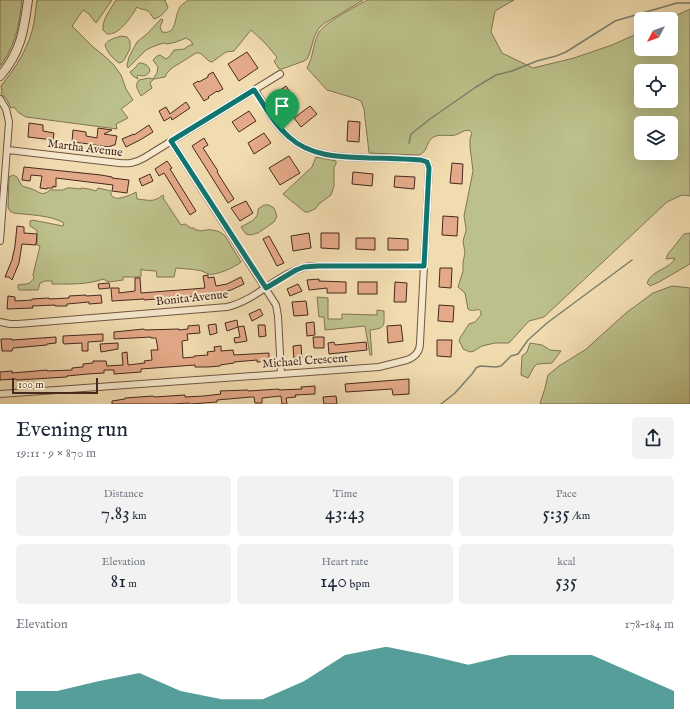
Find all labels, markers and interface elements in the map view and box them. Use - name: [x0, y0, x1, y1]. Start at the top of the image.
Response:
- north arrow: [634, 12, 678, 56]
- map controls: [634, 12, 678, 160]
- button: locate: [634, 64, 678, 108]
- pin: [265, 89, 299, 130]
- icon: arrive: [271, 95, 293, 117]
- button: layers: [634, 116, 678, 160]
- street label: Martha Avenue: [46, 136, 124, 160]
- street label: Bonita Avenue: [155, 287, 229, 309]
- street label: Michael Crescent: [261, 351, 349, 371]
- scale bar: [12, 376, 98, 395]
- text: 100 m: [18, 378, 44, 392]
- text: Evening run: [16, 416, 128, 444]
- button: share: [632, 417, 674, 459]
- text: 19:11 · 9 × 870 m: [16, 445, 96, 462]
- text: Distance: [104, 487, 144, 501]
- text: Time: [333, 487, 357, 501]
- text: Pace: [556, 487, 577, 501]
- text: 7.83: [101, 501, 130, 526]
- text: 43:43: [325, 501, 365, 526]
- text: 5:35: [542, 501, 570, 526]
- text: km: [130, 509, 147, 523]
- text: /km: [570, 509, 590, 523]
- text: Elevation: [102, 555, 145, 569]
- text: Heart rate: [322, 555, 368, 569]
- text: kcal: [557, 555, 575, 569]
- text: 81: [111, 569, 126, 594]
- text: 140: [320, 569, 347, 594]
- text: 535: [555, 569, 577, 594]
- text: m: [126, 577, 137, 591]
- text: bpm: [347, 577, 370, 591]
- text: Elevation: [16, 616, 68, 633]
- text: 178–184 m: [624, 616, 674, 633]

